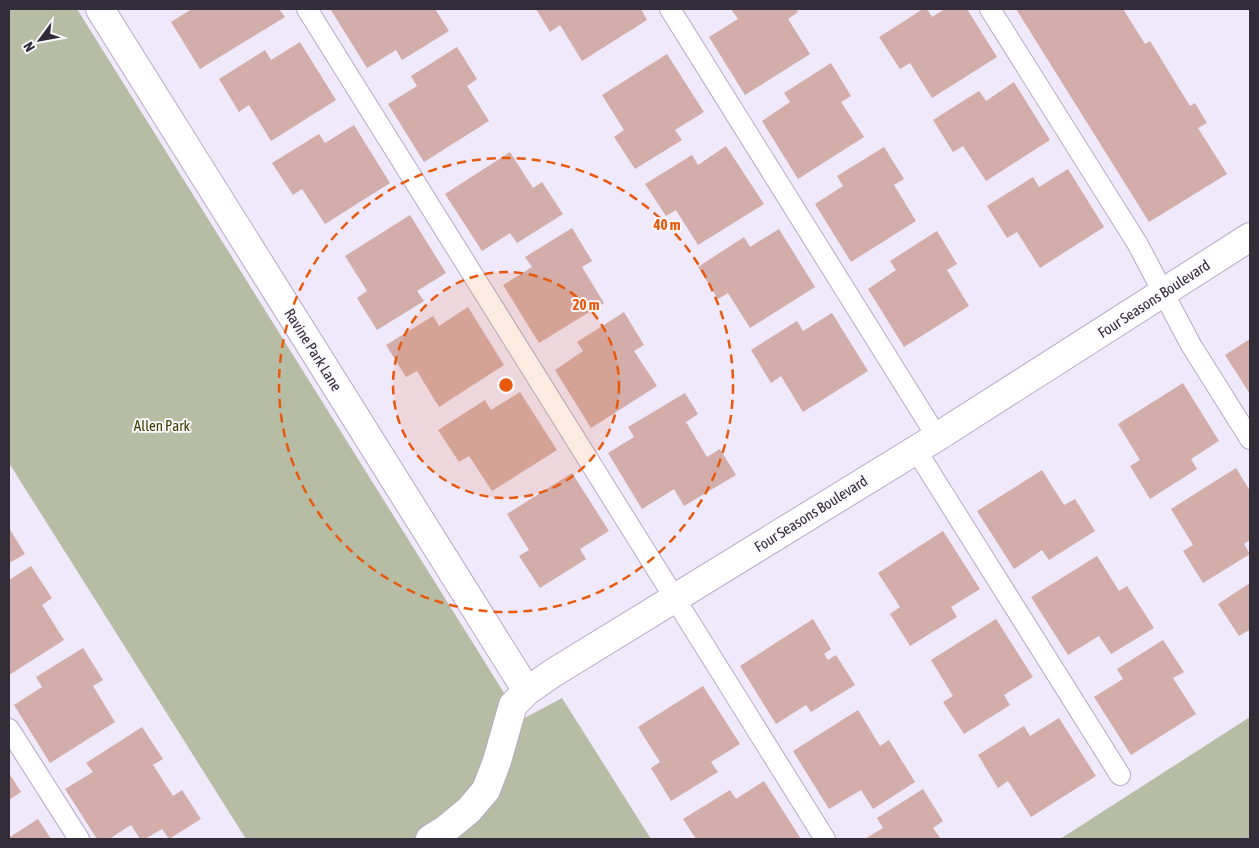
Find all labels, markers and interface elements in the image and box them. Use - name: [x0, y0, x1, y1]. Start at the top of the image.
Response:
- north arrow: [15, 15, 65, 65]
- text: N: [20, 39, 38, 55]
- text: 40 m: [653, 216, 681, 233]
- street label: Four Seasons Boulevard: [1095, 256, 1213, 341]
- text: 20 m: [573, 296, 600, 313]
- street label: Ravine Park Lane: [281, 305, 346, 394]
- centre of rings: [497, 376, 515, 394]
- park label: Allen Park: [134, 417, 191, 434]
- street label: Four Seasons Boulevard: [751, 472, 870, 555]

